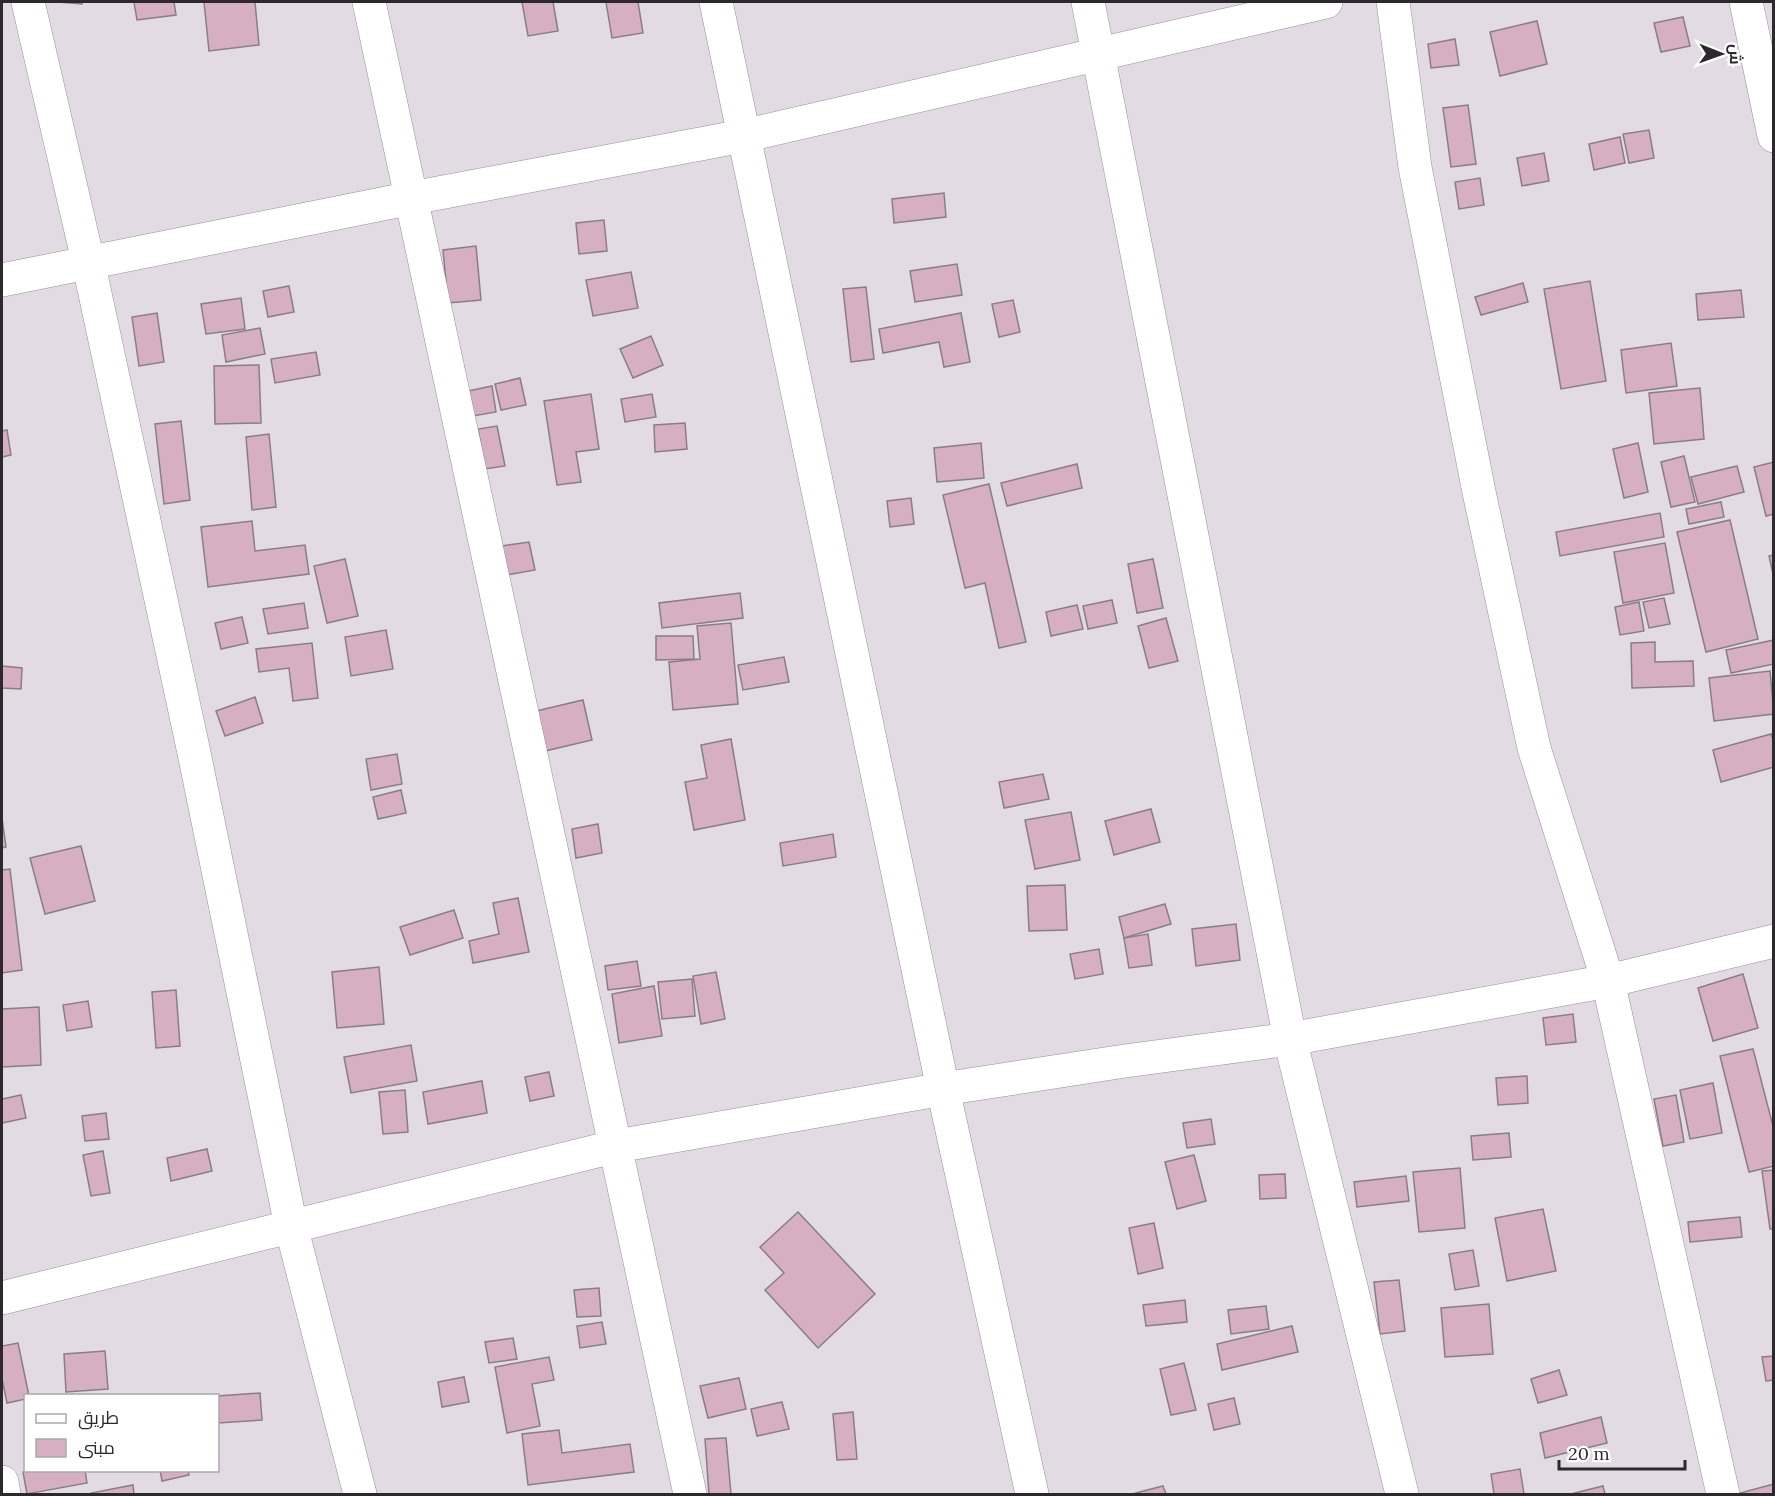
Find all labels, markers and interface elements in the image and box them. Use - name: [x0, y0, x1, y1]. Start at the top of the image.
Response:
- north arrow: [1691, 24, 1751, 84]
- text: ش: [1726, 44, 1746, 65]
- legend: [24, 1394, 219, 1472]
- text: طريق: [78, 1406, 119, 1430]
- scale bar: [1559, 1433, 1685, 1471]
- text: مبنى: [78, 1436, 115, 1459]
- text: 20 m: [1568, 1442, 1610, 1465]

